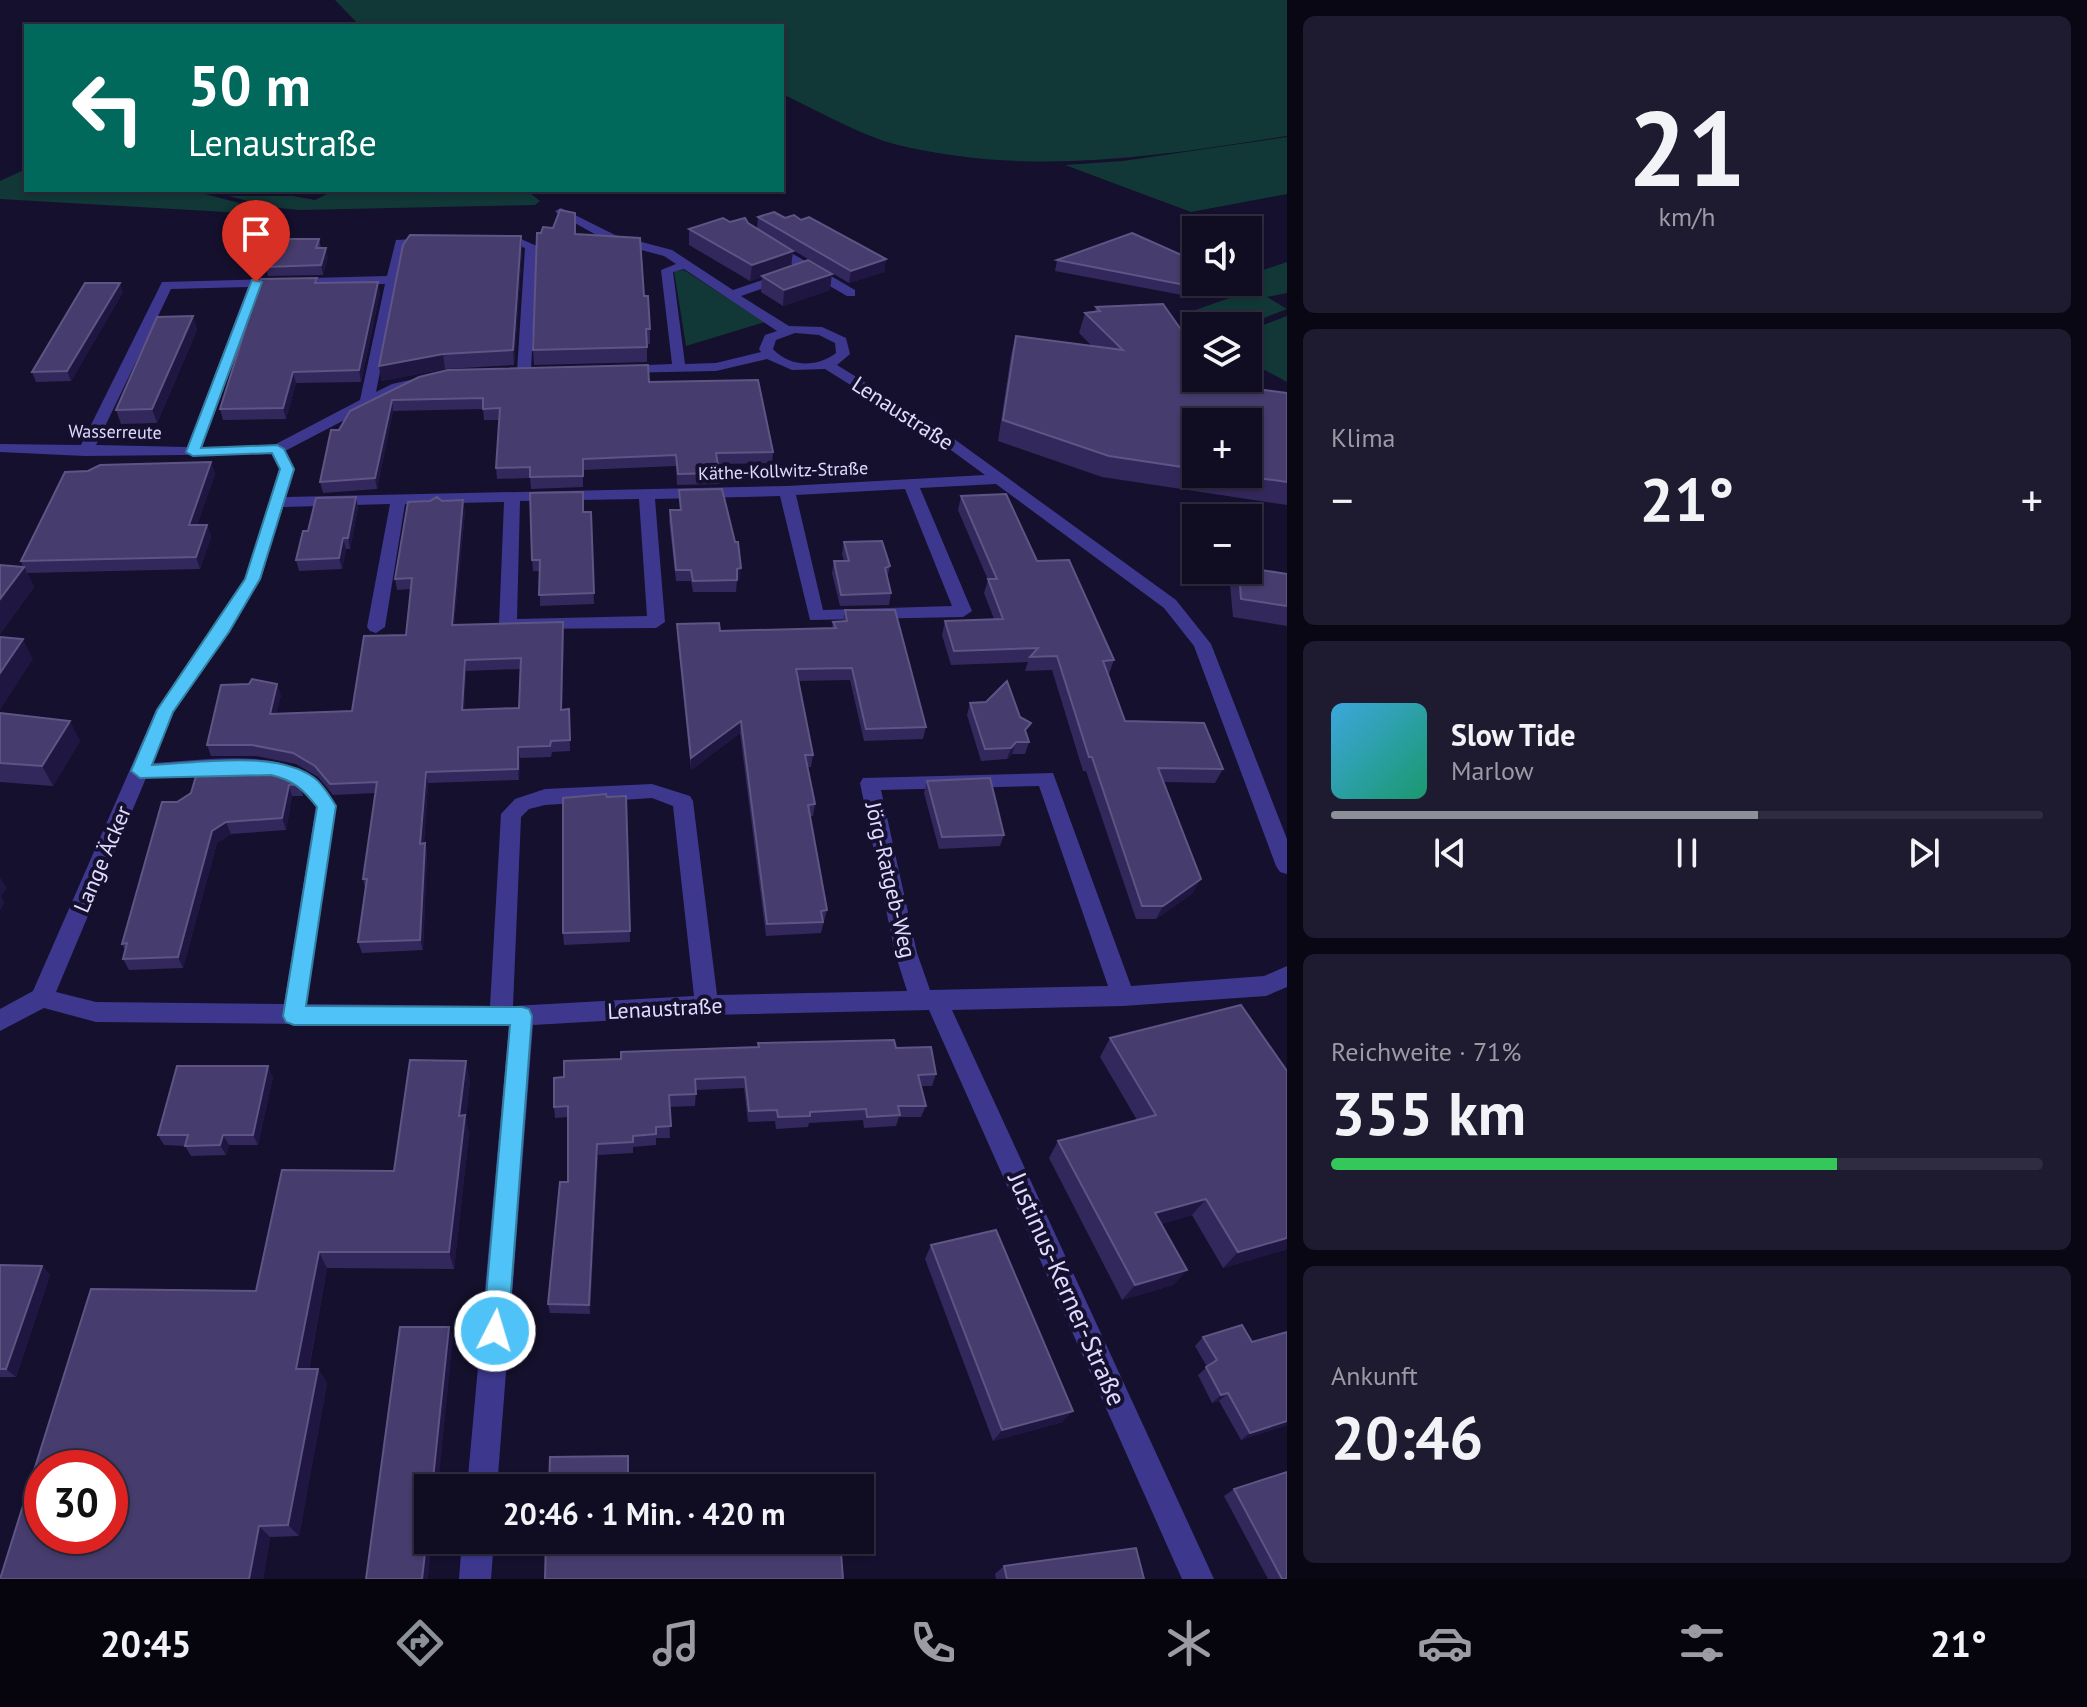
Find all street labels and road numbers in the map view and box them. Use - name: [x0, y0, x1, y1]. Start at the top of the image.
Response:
- street label: Lenaustraße: [847, 370, 959, 456]
- street label: Wasserreute: [68, 419, 162, 444]
- street label: Käthe-Kollwitz-Straße: [698, 456, 868, 485]
- street label: Jörg-Ratgeb-Weg: [859, 798, 923, 961]
- street label: Lange Äcker: [67, 801, 137, 917]
- street label: Lenaustraße: [607, 991, 723, 1025]
- street label: Justinus-Kerner-Straße: [1001, 1166, 1134, 1411]

